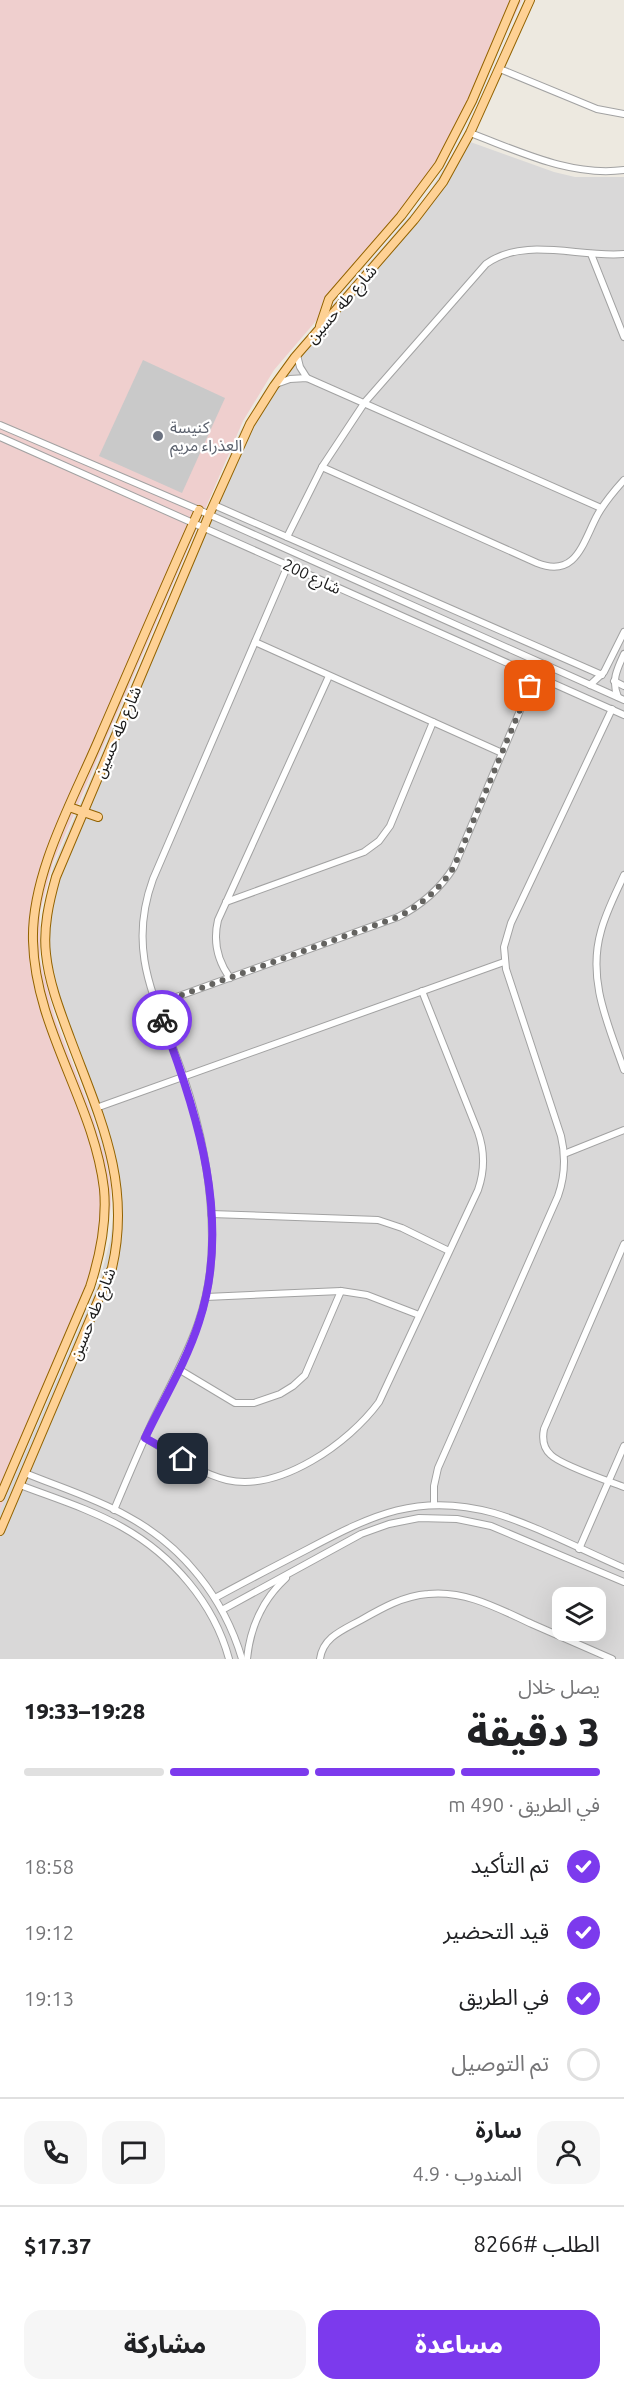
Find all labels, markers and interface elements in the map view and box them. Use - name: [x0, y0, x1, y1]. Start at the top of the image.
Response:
- street label: شارع طه حسين: [302, 261, 383, 349]
- place label: كنيسة العذراء مريم: [170, 418, 242, 458]
- marker: كنيسة العذراء مريم: [151, 429, 165, 443]
- street label: شارع 200: [278, 555, 344, 601]
- pin: [504, 660, 555, 711]
- icon: bag: [513, 669, 546, 702]
- street label: شارع طه حسين: [90, 683, 148, 782]
- courier: [132, 990, 192, 1050]
- icon: bike: [146, 1004, 179, 1037]
- street label: شارع طه حسين: [65, 1265, 122, 1364]
- pin: [157, 1433, 208, 1484]
- icon: home: [166, 1442, 199, 1475]
- map controls: [552, 1587, 606, 1641]
- button: layers: [552, 1587, 606, 1641]
- text: يصل خلال: [518, 1675, 600, 1698]
- text: 19:28–19:33: [24, 1698, 145, 1723]
- text: 3 دقيقة: [467, 1710, 600, 1753]
- text: في الطريق · 490 m: [448, 1793, 600, 1816]
- icon: check: [567, 1850, 600, 1883]
- text: تم التأكيد: [471, 1852, 549, 1877]
- text: 18:58: [24, 1855, 74, 1878]
- icon: check: [567, 1916, 600, 1949]
- text: قيد التحضير: [443, 1918, 549, 1943]
- text: 19:12: [24, 1921, 74, 1944]
- icon: check: [567, 1982, 600, 2015]
- text: في الطريق: [459, 1984, 549, 2009]
- text: 19:13: [24, 1987, 74, 2010]
- text: تم التوصيل: [451, 2050, 549, 2075]
- text: سارة: [476, 2117, 522, 2142]
- button: phone: [24, 2121, 87, 2184]
- button: chat: [102, 2121, 165, 2184]
- button: person: [537, 2121, 600, 2184]
- text: المندوب · 4.9: [413, 2162, 522, 2185]
- text: الطلب #8266: [474, 2231, 600, 2256]
- text: $17.37: [24, 2233, 91, 2258]
- button: مشاركة: [24, 2310, 306, 2379]
- button: مساعدة: [318, 2310, 600, 2379]

